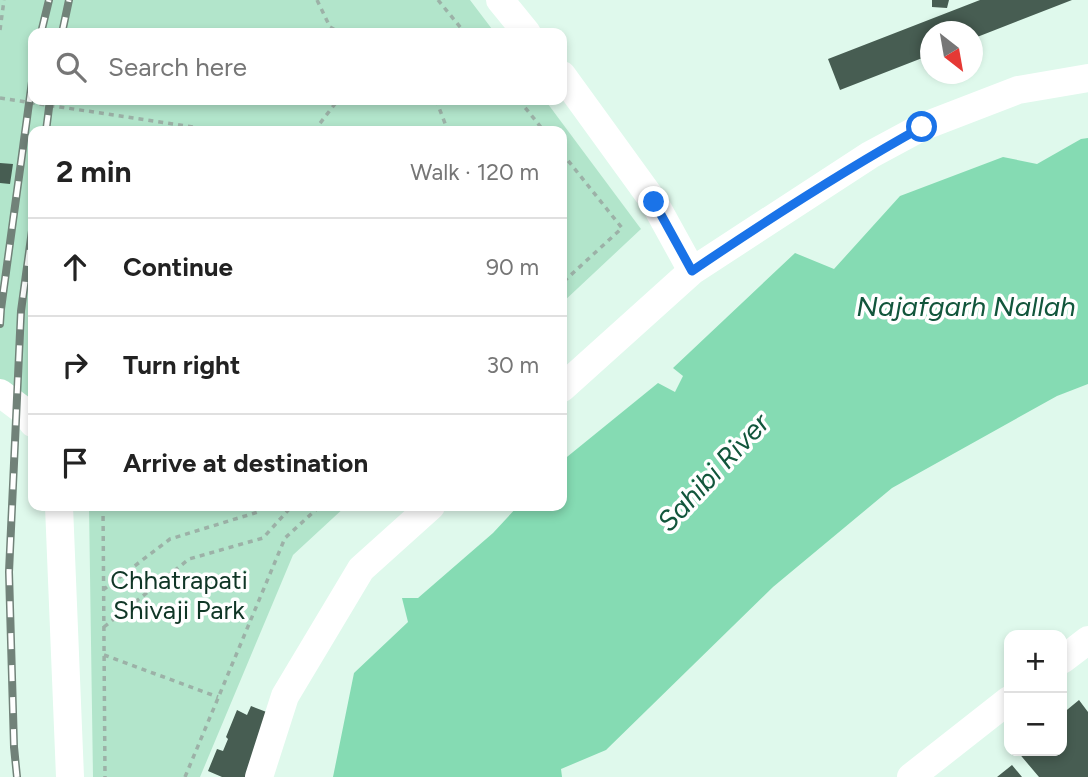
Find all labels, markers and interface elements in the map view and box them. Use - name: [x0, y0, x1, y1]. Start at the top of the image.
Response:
- north arrow: [920, 21, 983, 84]
- search box: [28, 28, 567, 105]
- icon: search: [52, 48, 90, 86]
- text: Search here: [108, 51, 247, 83]
- route start: [906, 111, 937, 142]
- text: 2 min: [56, 153, 132, 190]
- text: Walk · 120 m: [410, 158, 539, 186]
- route end: [638, 186, 669, 217]
- icon: ahead: [56, 248, 94, 286]
- text: Continue: [123, 251, 233, 283]
- text: 90 m: [486, 253, 539, 281]
- water label: Najafgarh Nallah: [856, 289, 1076, 323]
- icon: right: [56, 346, 94, 384]
- text: Turn right: [123, 349, 240, 381]
- text: 30 m: [486, 351, 539, 379]
- water label: Sahibi River: [650, 405, 777, 538]
- icon: arrive: [56, 444, 94, 482]
- text: Arrive at destination: [123, 447, 368, 479]
- park label: Chhatrapati Shivaji Park: [110, 564, 248, 626]
- map controls: [1004, 630, 1067, 756]
- button: +: [1004, 630, 1067, 693]
- button: −: [1004, 693, 1067, 756]

